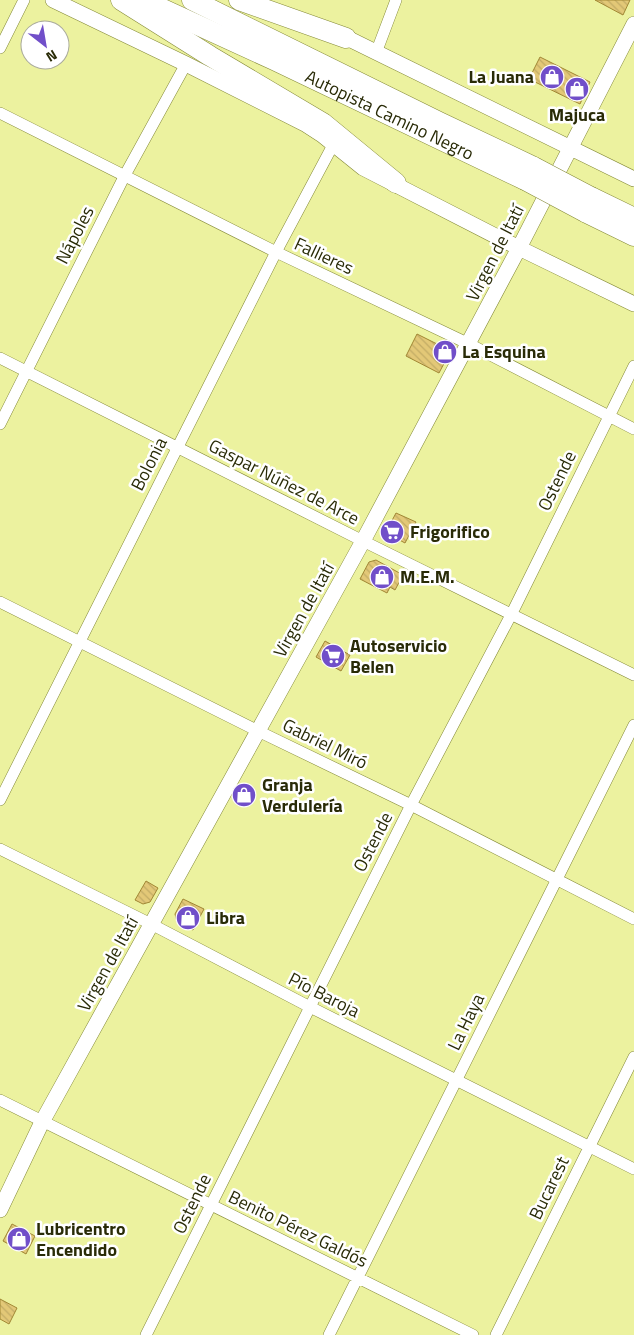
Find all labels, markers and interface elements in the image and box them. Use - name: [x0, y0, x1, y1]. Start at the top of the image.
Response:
- north arrow: [20, 20, 70, 70]
- text: N: [42, 45, 62, 68]
- street label: Autopista Camino Negro: [301, 63, 479, 167]
- place label: La Juana: [469, 63, 534, 90]
- shop icon: La Juana: [539, 64, 565, 90]
- shop icon: Majuca: [564, 76, 590, 102]
- place label: Majuca: [549, 101, 605, 128]
- street label: Virgen de Itatí: [459, 198, 531, 306]
- street label: Nápoles: [48, 201, 101, 268]
- street label: Fallieres: [290, 230, 358, 281]
- place label: La Esquina: [462, 338, 546, 365]
- shop icon: La Esquina: [432, 339, 458, 365]
- street label: Bolonia: [124, 432, 173, 495]
- street label: Gaspar Núñez de Arce: [204, 432, 364, 531]
- street label: Ostende: [530, 446, 583, 515]
- place label: Frigorifico: [410, 518, 490, 545]
- supermarket icon: Frigorifico: [379, 519, 405, 545]
- street label: Virgen de Itatí: [266, 555, 342, 662]
- place label: M.E.M.: [400, 563, 455, 590]
- shop icon: M.E.M.: [369, 564, 395, 590]
- place label: Autoservicio Belen: [350, 632, 447, 680]
- supermarket icon: Autoservicio Belen: [320, 643, 346, 669]
- street label: Gabriel Miró: [278, 711, 372, 776]
- place label: Granja Verdulería: [262, 771, 343, 819]
- shop icon: Granja Verdulería: [231, 782, 257, 808]
- street label: Ostende: [346, 807, 399, 876]
- place label: Libra: [206, 904, 245, 931]
- shop icon: Libra: [175, 905, 201, 931]
- street label: Virgen de Itatí: [70, 909, 146, 1016]
- street label: Pío Baroja: [284, 965, 365, 1024]
- street label: La Haya: [440, 989, 491, 1055]
- street label: Bucarest: [522, 1151, 576, 1224]
- street label: Ostende: [165, 1169, 218, 1238]
- street label: Benito Pérez Galdós: [224, 1183, 373, 1274]
- place label: Lubricentro Encendido: [36, 1215, 126, 1263]
- shop icon: Lubricentro Encendido: [6, 1226, 32, 1252]

